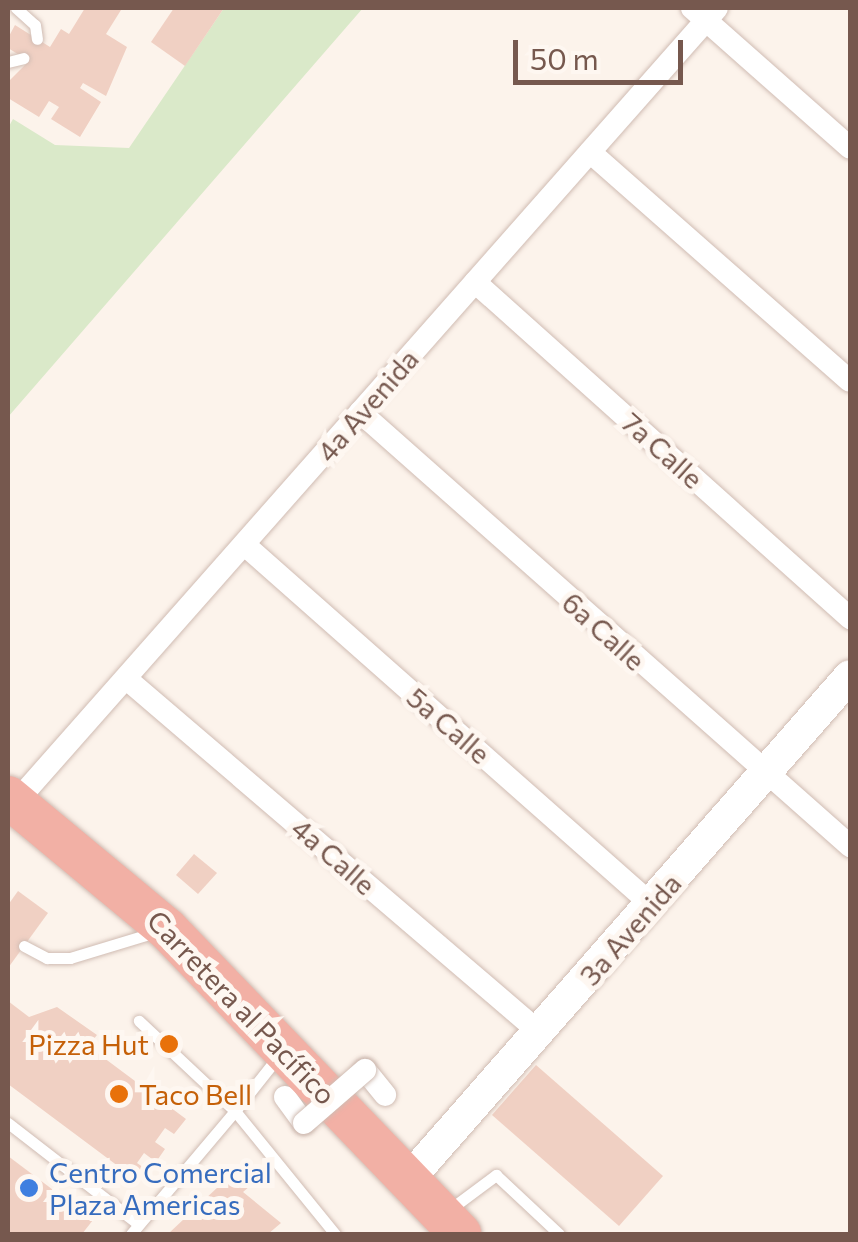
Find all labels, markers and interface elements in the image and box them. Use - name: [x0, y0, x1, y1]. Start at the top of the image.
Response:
- scale bar: [518, 20, 688, 82]
- text: 50 m: [530, 39, 599, 76]
- street label: 4a Avenida: [309, 342, 425, 468]
- street label: 7a Calle: [616, 405, 710, 495]
- street label: 6a Calle: [556, 585, 652, 677]
- street label: 5a Calle: [401, 680, 497, 770]
- street label: 4a Calle: [285, 811, 383, 901]
- street label: 3a Avenida: [572, 866, 688, 992]
- street label: Carretera al Pacífico: [141, 903, 343, 1111]
- place label: Pizza Hut: [28, 1027, 149, 1061]
- marker: Pizza Hut: [158, 1033, 180, 1055]
- place label: Taco Bell: [139, 1077, 252, 1111]
- marker: Taco Bell: [108, 1083, 130, 1105]
- place label: Centro Comercial Plaza Americas: [49, 1155, 272, 1221]
- marker: Centro Comercial Plaza Americas: [18, 1177, 40, 1199]

